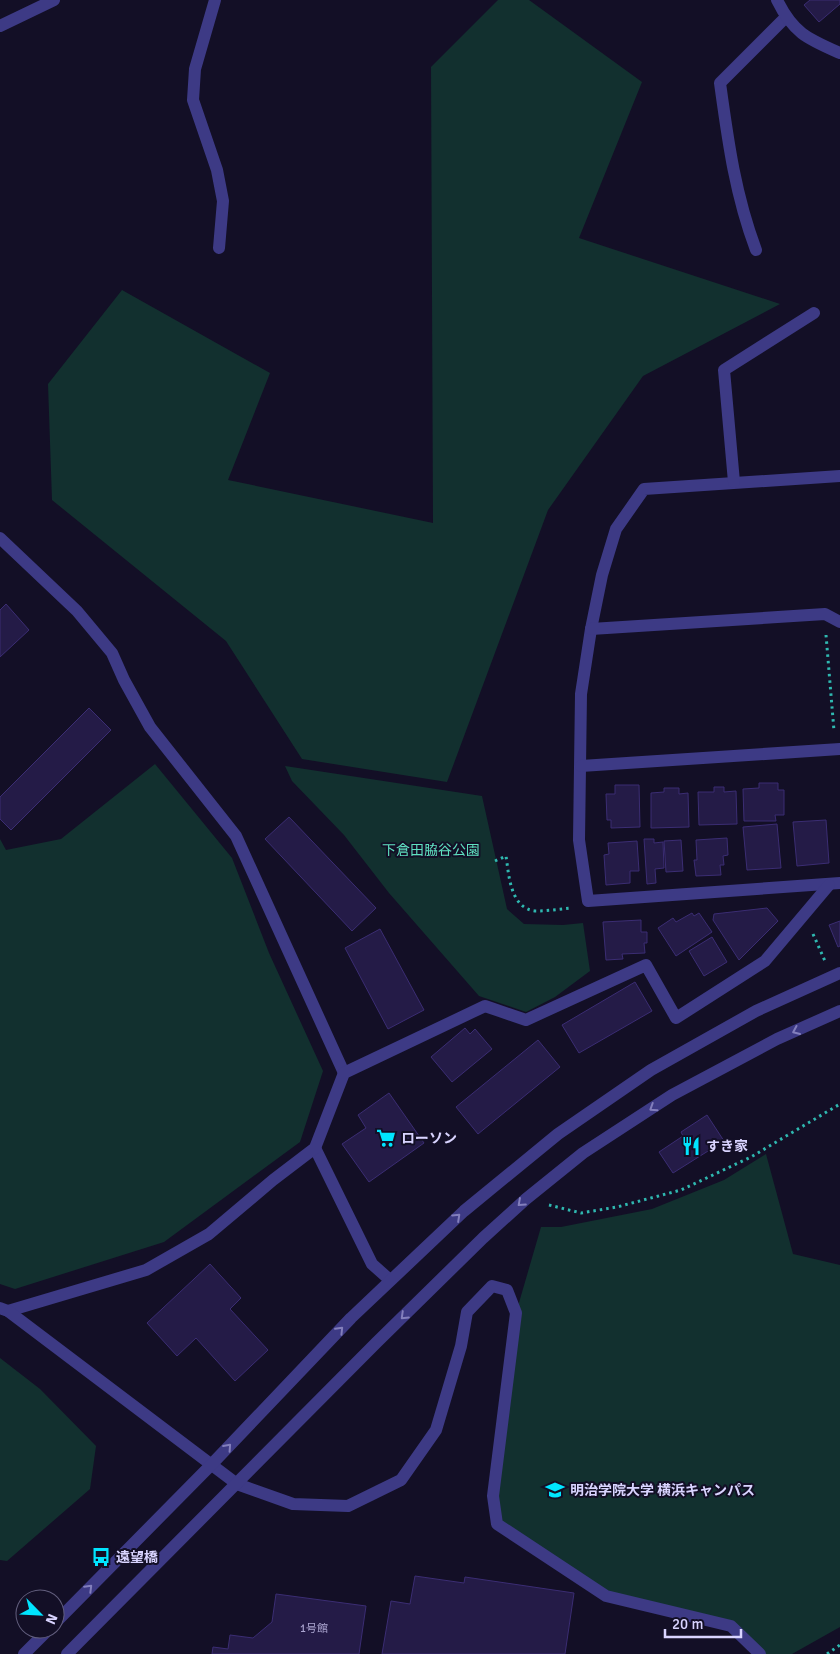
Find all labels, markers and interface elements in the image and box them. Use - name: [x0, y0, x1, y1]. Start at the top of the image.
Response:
- park label: 下倉田脇谷公園: [382, 842, 480, 859]
- one-way arrow: [792, 1024, 801, 1035]
- one-way arrow: [649, 1102, 658, 1111]
- supermarket icon: ローソン: [375, 1127, 397, 1149]
- place label: ローソン: [401, 1130, 457, 1147]
- restaurant icon: すき家: [680, 1135, 702, 1157]
- place label: すき家: [706, 1138, 748, 1155]
- one-way arrow: [518, 1197, 527, 1206]
- one-way arrow: [452, 1214, 461, 1223]
- one-way arrow: [401, 1310, 410, 1319]
- one-way arrow: [334, 1326, 343, 1335]
- one-way arrow: [222, 1444, 231, 1453]
- school or university icon: 明治学院大学 横浜キャンパス: [544, 1479, 566, 1501]
- place label: 明治学院大学 横浜キャンパス: [570, 1482, 755, 1499]
- bus stop icon: 遠望橋: [90, 1546, 112, 1568]
- place label: 遠望橋: [116, 1549, 158, 1566]
- one-way arrow: [84, 1585, 93, 1594]
- north arrow: [15, 1589, 65, 1639]
- scale bar: [665, 1606, 741, 1638]
- text: N: [42, 1611, 61, 1627]
- text: 20 m: [672, 1615, 703, 1633]
- house number: 1号館: [300, 1622, 328, 1635]

